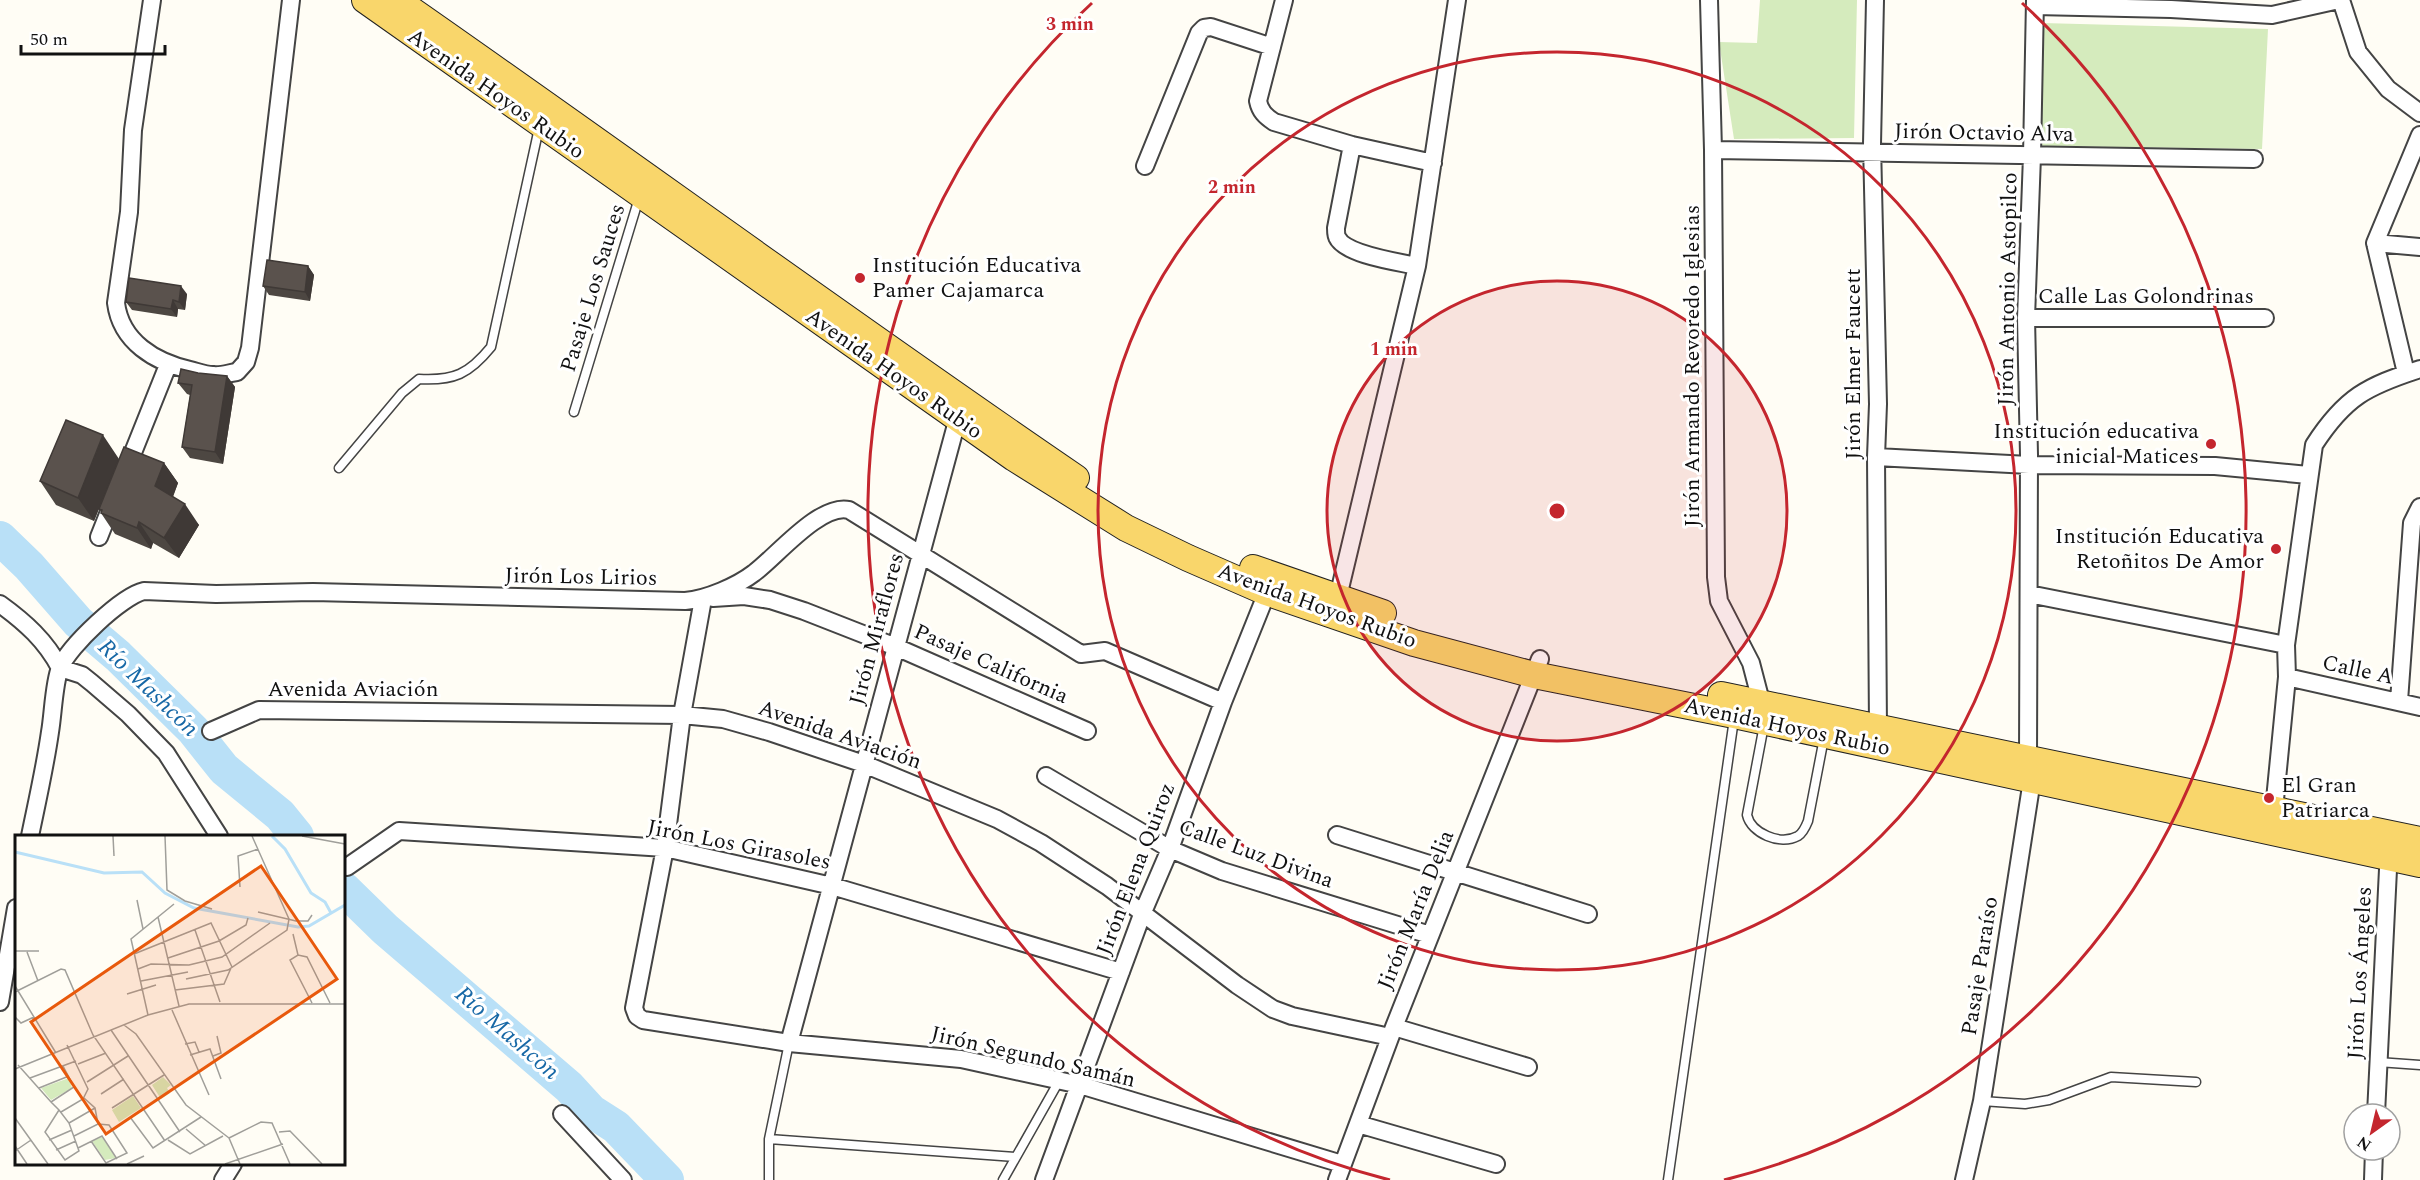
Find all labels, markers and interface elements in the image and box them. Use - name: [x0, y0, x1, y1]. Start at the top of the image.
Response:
- text: 3 min: [1046, 11, 1094, 38]
- scale bar: [21, 18, 165, 56]
- street label: Avenida Hoyos Rubio: [400, 20, 592, 168]
- text: 50 m: [30, 26, 68, 53]
- street label: Jirón Octavio Alva: [1894, 115, 2074, 151]
- street label: Jirón Antonio Astopilco: [1989, 172, 2027, 406]
- text: 2 min: [1208, 174, 1256, 201]
- street label: Pasaje Los Sauces: [552, 200, 634, 376]
- street label: Jirón Armando Revoredo Iglesias: [1676, 205, 1709, 527]
- place label: Institución Educativa Pamer Cajamarca: [872, 249, 1082, 307]
- street label: Jirón Elmer Faucett: [1837, 268, 1870, 460]
- marker: Institución Educativa Pamer Cajamarca: [853, 271, 867, 285]
- street label: Calle Las Golondrinas: [2038, 280, 2254, 313]
- street label: Avenida Hoyos Rubio: [798, 300, 990, 448]
- text: 1 min: [1370, 336, 1418, 363]
- place label: Institución educativa inicial Matices: [1993, 415, 2199, 473]
- marker: Institución educativa inicial Matices: [2204, 437, 2218, 451]
- centre of rings: [1547, 501, 1567, 521]
- place label: Institución Educativa Retoñitos De Amor: [2055, 520, 2264, 578]
- marker: Institución Educativa Retoñitos De Amor: [2269, 542, 2283, 556]
- street label: Jirón Miraflores: [841, 549, 913, 709]
- street label: Avenida Hoyos Rubio: [1213, 555, 1421, 657]
- street label: Jirón Los Lirios: [504, 559, 658, 595]
- street label: Pasaje California: [908, 615, 1074, 713]
- water label: Río Mashcón: [89, 630, 207, 746]
- street label: Calle A: [2319, 646, 2397, 694]
- street label: Avenida Aviación: [268, 673, 438, 706]
- street label: Avenida Hoyos Rubio: [1681, 689, 1893, 765]
- street label: Avenida Aviación: [754, 692, 926, 778]
- place label: El Gran Patriarca: [2281, 769, 2370, 827]
- street label: Jirón Elena Quiroz: [1088, 778, 1184, 960]
- marker: El Gran Patriarca: [2262, 791, 2276, 805]
- street label: Jirón Los Girasoles: [644, 811, 834, 879]
- street label: Calle Luz Divina: [1174, 811, 1338, 897]
- street label: Jirón María Delia: [1369, 825, 1463, 995]
- inset map: [15, 835, 345, 1165]
- street label: Jirón Los Ángeles: [2339, 886, 2381, 1060]
- street label: Pasaje Paraíso: [1953, 894, 2007, 1038]
- water label: Río Mashcón: [446, 977, 568, 1089]
- street label: Jirón Segundo Samán: [927, 1017, 1139, 1097]
- north arrow: [2342, 1102, 2402, 1162]
- text: N: [2352, 1130, 2376, 1157]

